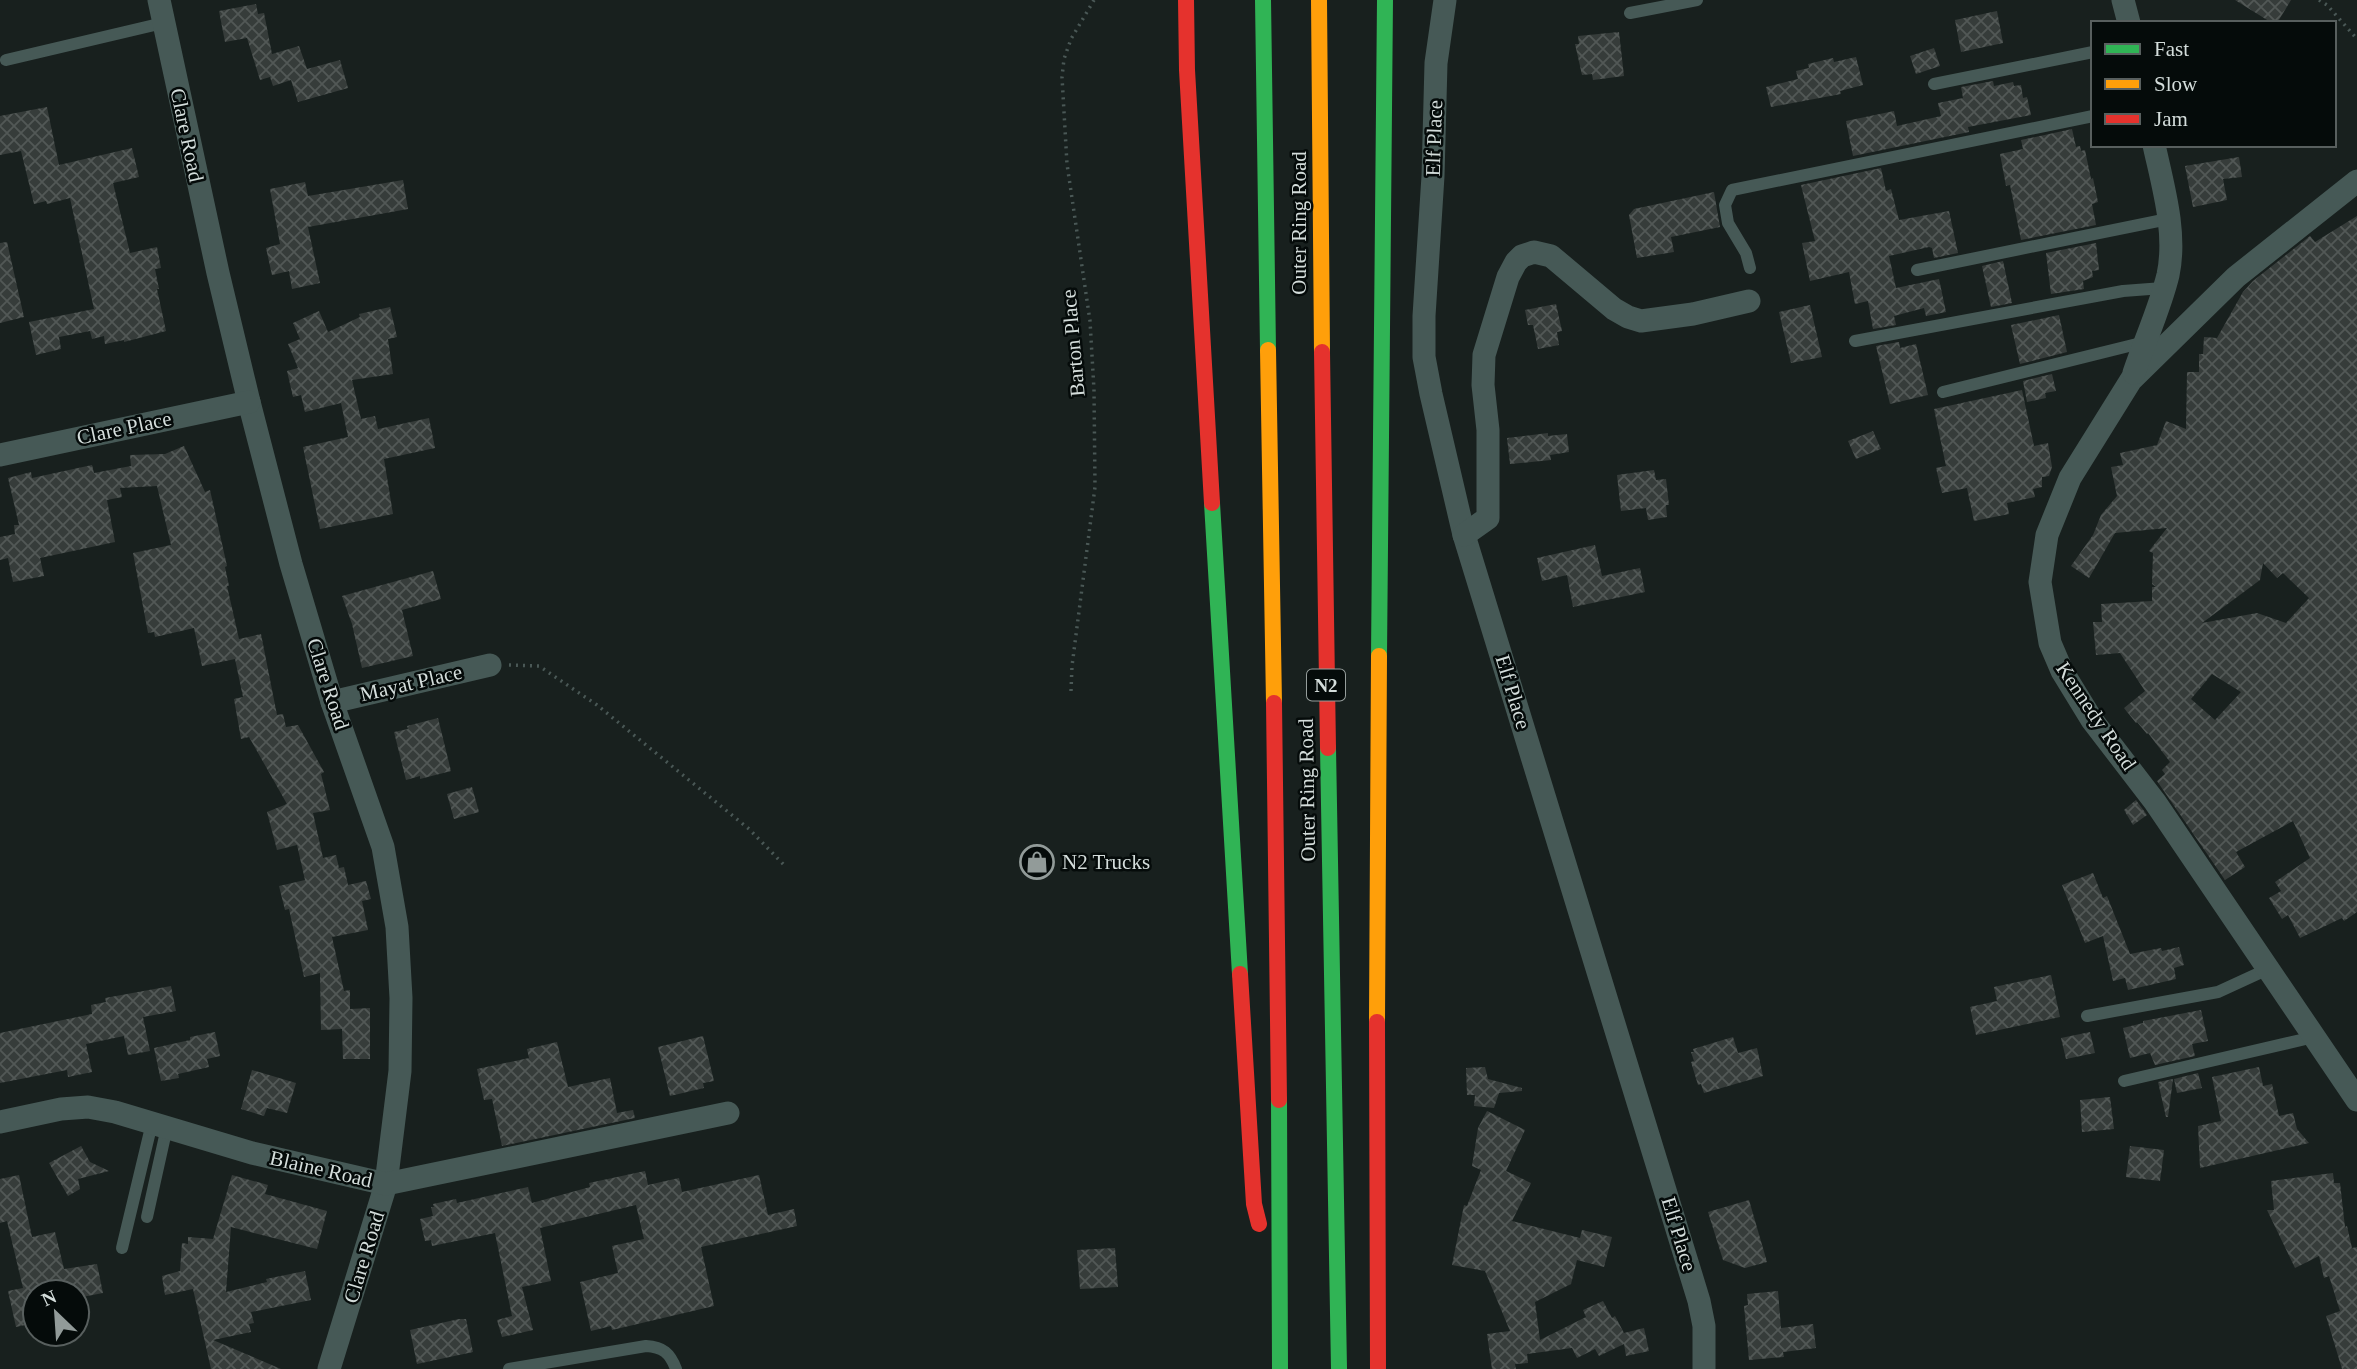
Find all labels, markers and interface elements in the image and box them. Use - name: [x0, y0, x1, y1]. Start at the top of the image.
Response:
- legend: [2091, 21, 2336, 147]
- text: Fast: [2154, 37, 2189, 61]
- text: Slow: [2154, 72, 2198, 96]
- street label: Clare Road: [165, 86, 209, 184]
- street label: Elf Place: [1421, 99, 1447, 177]
- text: Jam: [2154, 107, 2188, 131]
- street label: Outer Ring Road: [1287, 151, 1311, 295]
- street label: Barton Place: [1056, 288, 1090, 398]
- street label: Clare Place: [74, 406, 174, 450]
- street label: Clare Road: [302, 635, 354, 733]
- street label: Elf Place: [1490, 652, 1536, 732]
- street label: Kennedy Road: [2051, 657, 2141, 775]
- street label: Mayat Place: [357, 660, 465, 706]
- road number: N2: [1307, 670, 1345, 700]
- street label: Outer Ring Road: [1294, 718, 1320, 862]
- shop icon: N2 Trucks: [1018, 843, 1056, 881]
- place label: N2 Trucks: [1062, 850, 1150, 874]
- street label: Blaine Road: [267, 1146, 375, 1193]
- street label: Elf Place: [1656, 1194, 1702, 1274]
- street label: Clare Road: [339, 1208, 390, 1306]
- north arrow: [21, 1278, 91, 1348]
- text: N: [38, 1286, 60, 1310]

